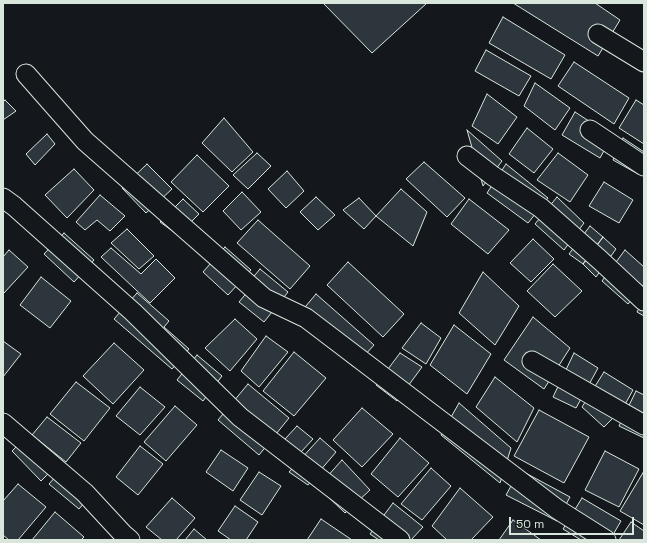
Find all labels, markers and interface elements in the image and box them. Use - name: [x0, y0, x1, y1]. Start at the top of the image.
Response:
- scale bar: [511, 509, 636, 535]
- text: 50 m: [516, 516, 544, 532]

